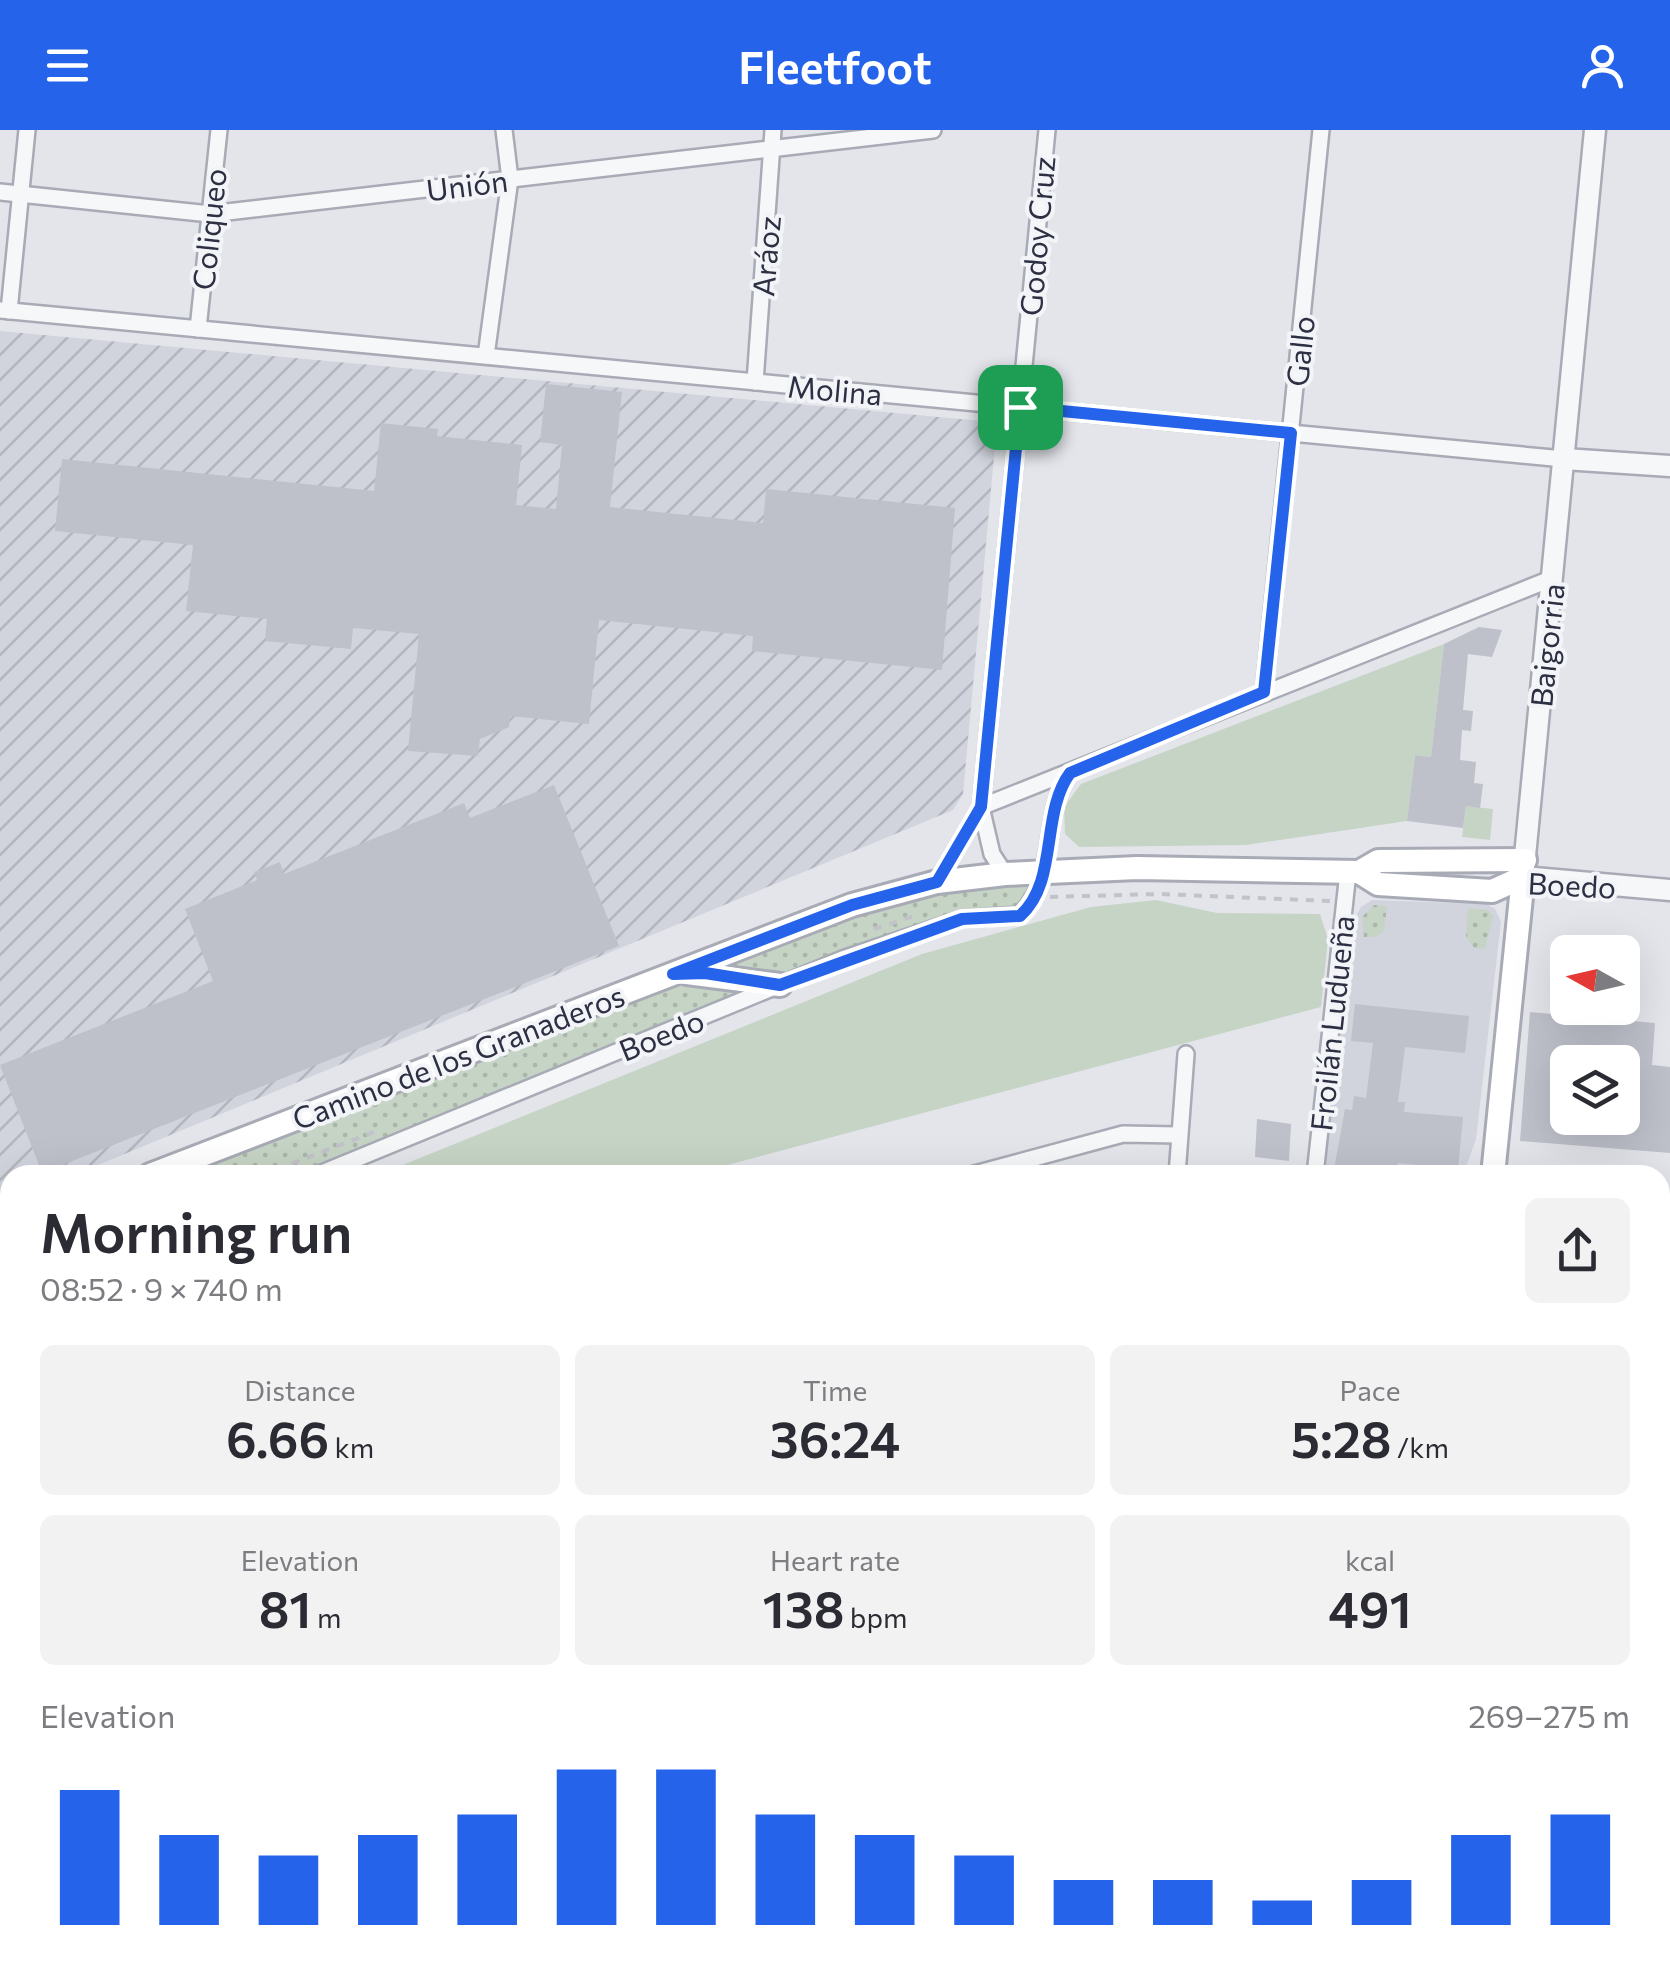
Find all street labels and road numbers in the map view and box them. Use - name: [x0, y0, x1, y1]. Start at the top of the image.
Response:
- street label: Godoy Cruz: [1011, 155, 1061, 317]
- street label: Unión: [424, 161, 510, 207]
- street label: Coliqueo: [183, 166, 233, 292]
- street label: Aráoz: [743, 214, 787, 298]
- street label: Gallo: [1277, 314, 1321, 388]
- street label: Molina: [786, 366, 884, 412]
- street label: Baigorria: [1521, 581, 1571, 709]
- street label: Boedo: [1527, 863, 1617, 905]
- street label: Froilán Ludueña: [1301, 913, 1361, 1133]
- street label: Camino de los Granaderos: [287, 976, 629, 1136]
- street label: Boedo: [613, 1000, 709, 1068]

